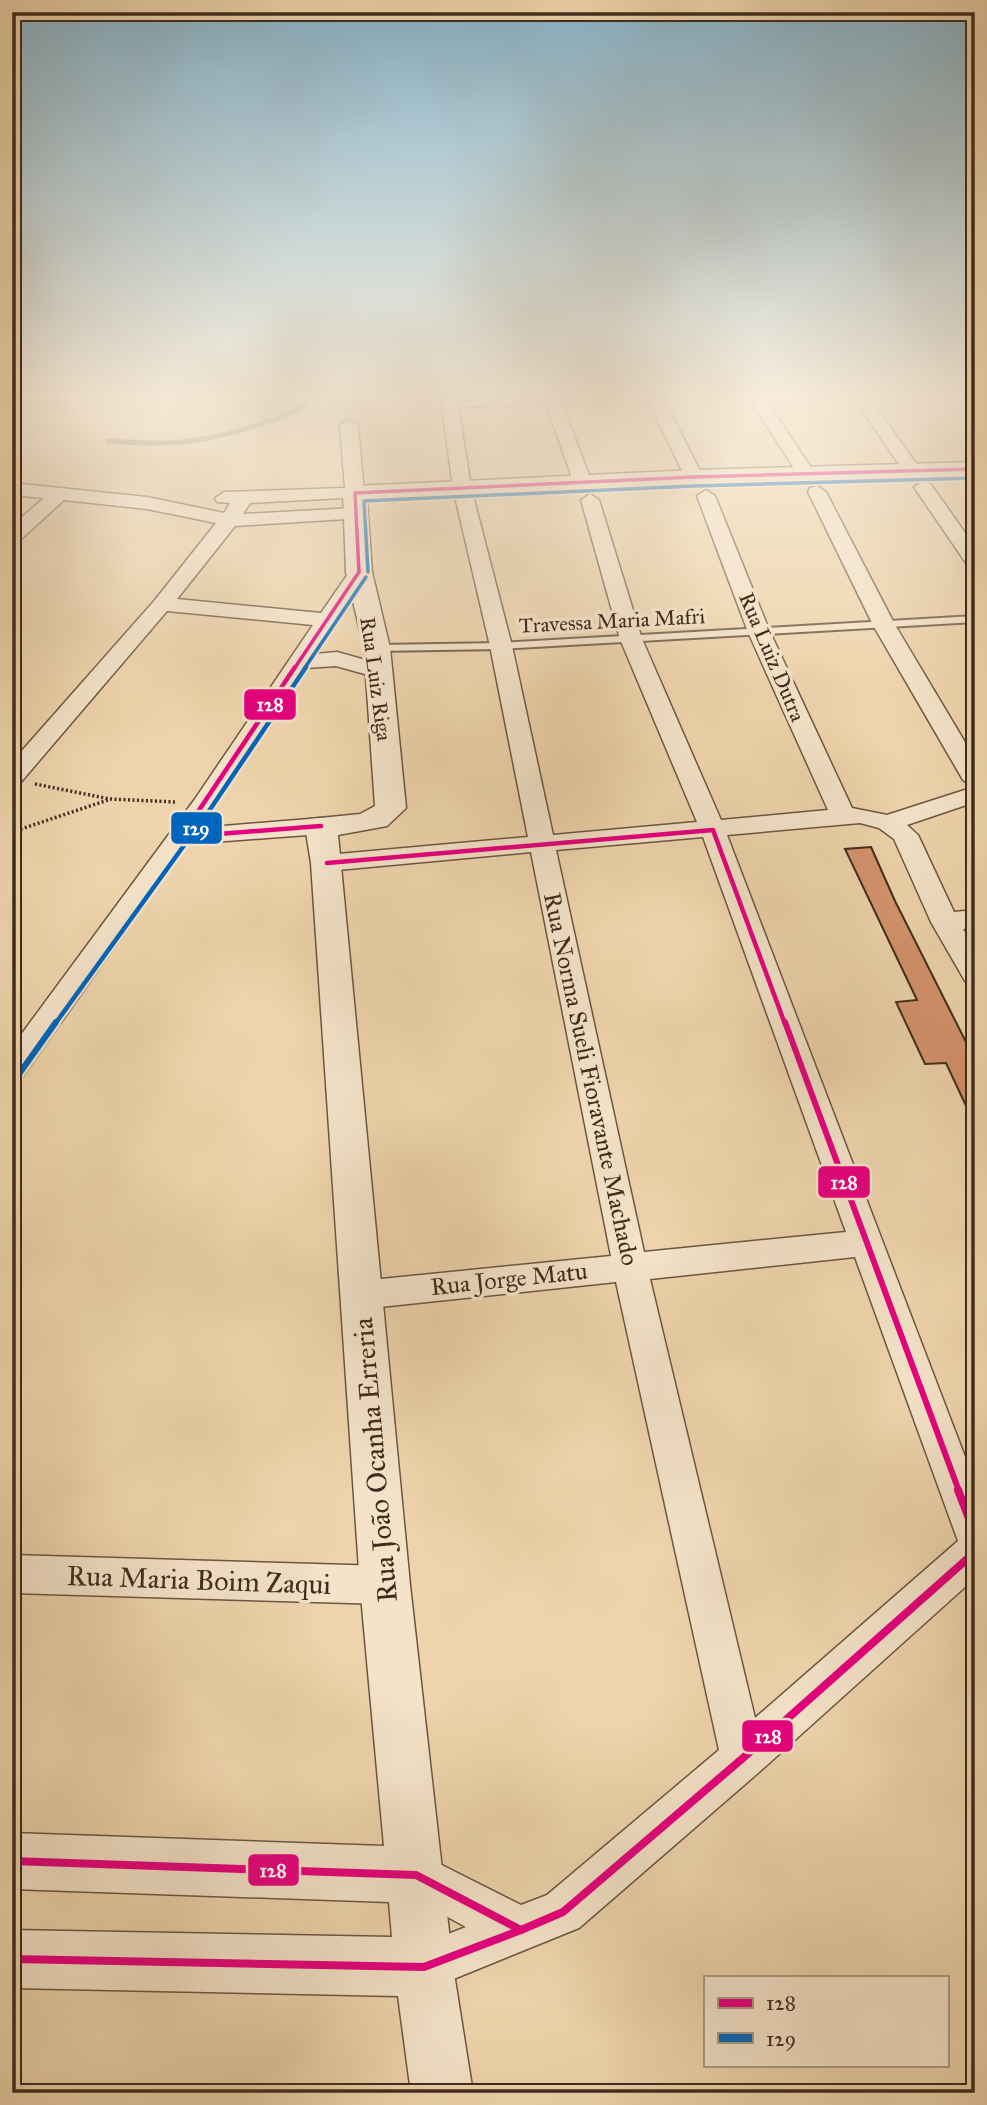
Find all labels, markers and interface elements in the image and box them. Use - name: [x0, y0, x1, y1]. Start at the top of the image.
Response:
- street label: Rua Luiz Dutra: [733, 588, 811, 726]
- street label: Travessa Maria Mafri: [518, 603, 706, 639]
- street label: Rua Luiz Riga: [354, 615, 398, 743]
- line badge: 128: [243, 688, 297, 721]
- text: 128: [257, 693, 283, 716]
- line badge: 129: [170, 811, 223, 845]
- text: 129: [182, 817, 210, 841]
- street label: Rua Norma Sueli Fioravante Machado: [537, 890, 645, 1268]
- line badge: 128: [817, 1165, 871, 1199]
- text: 128: [831, 1171, 857, 1194]
- street label: Rua Jorge Matu: [429, 1256, 589, 1302]
- street label: Rua João Ocanha Erreria: [345, 1316, 405, 1604]
- street label: Rua Maria Boim Zaqui: [66, 1558, 332, 1602]
- line badge: 128: [741, 1719, 794, 1753]
- text: 128: [755, 1725, 781, 1748]
- line badge: 128: [247, 1853, 300, 1887]
- text: 128: [260, 1859, 286, 1882]
- legend: [704, 1976, 948, 2066]
- text: 128: [766, 1990, 796, 2016]
- text: 129: [766, 2026, 796, 2052]

